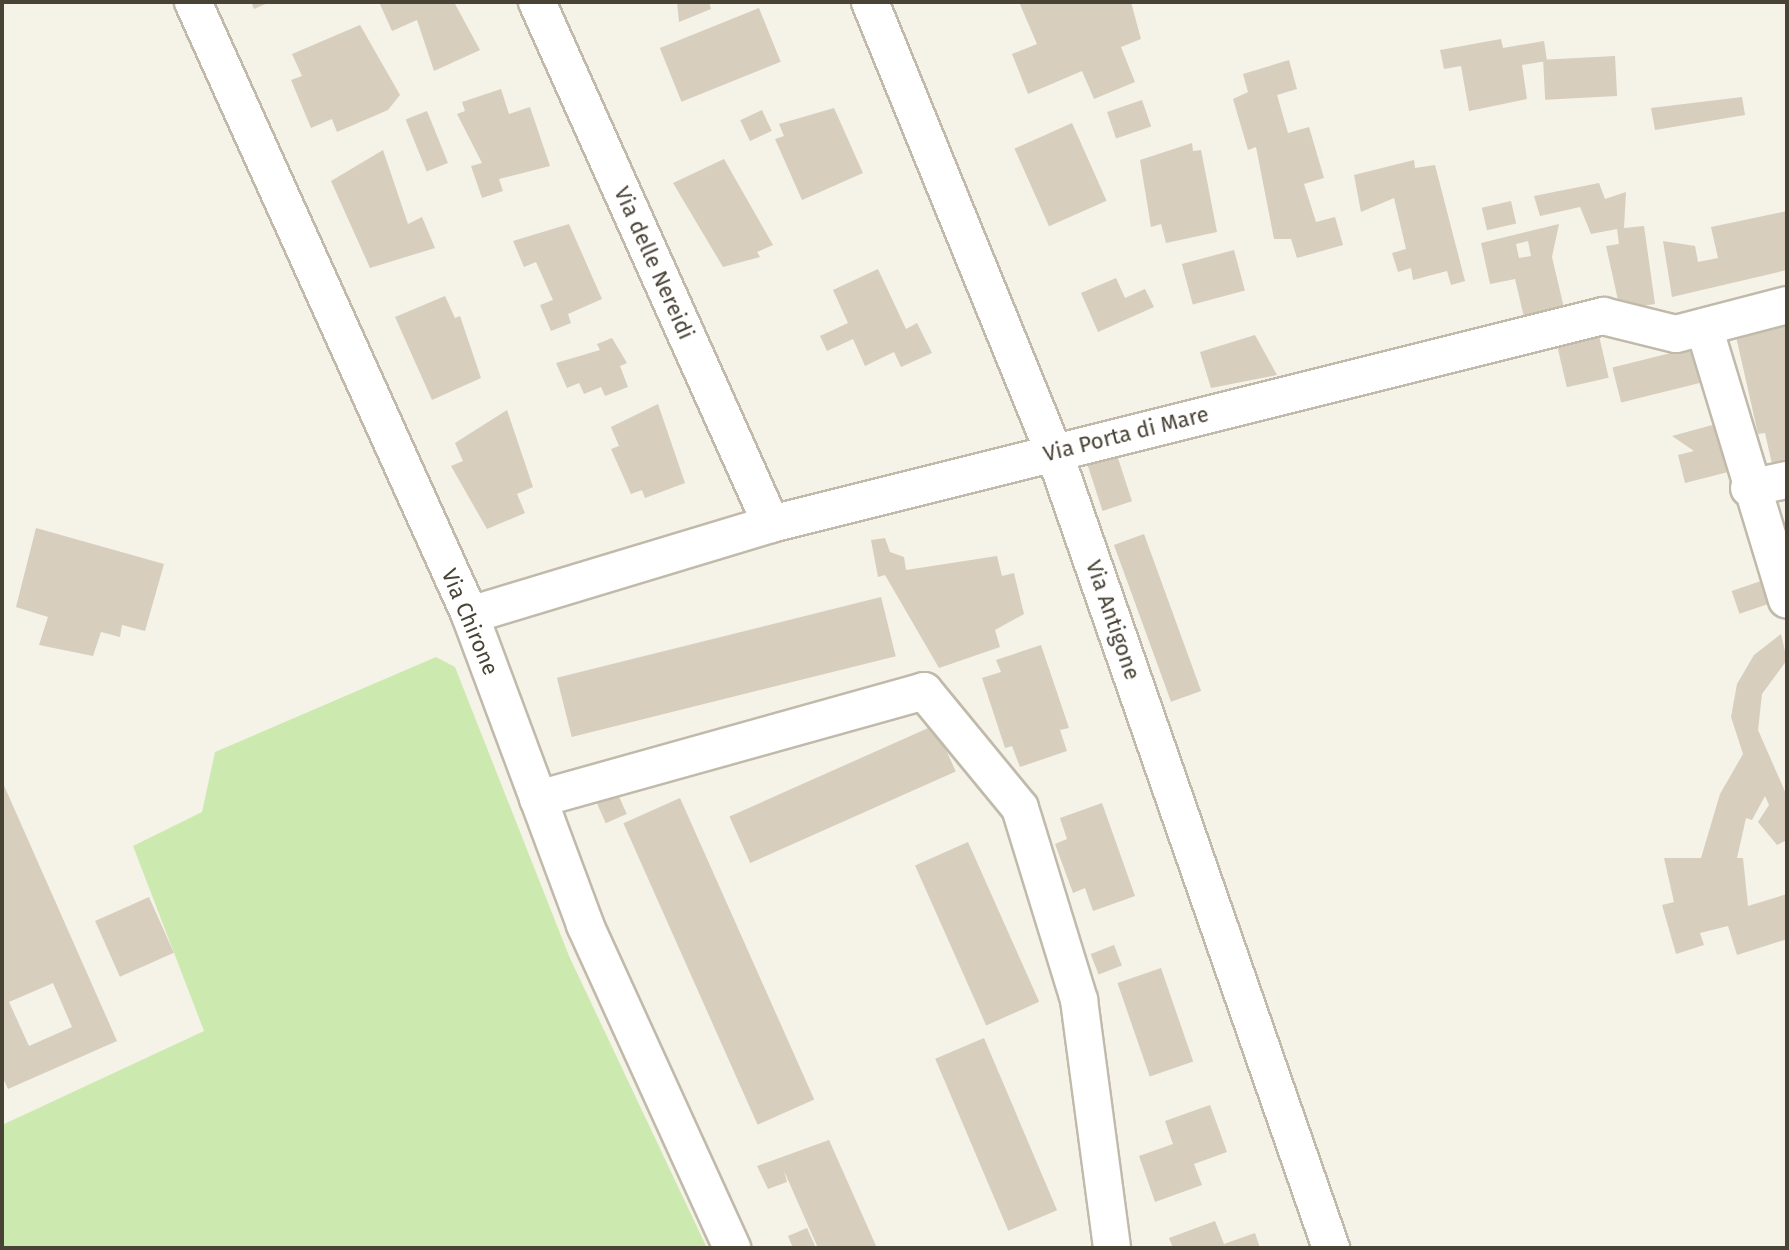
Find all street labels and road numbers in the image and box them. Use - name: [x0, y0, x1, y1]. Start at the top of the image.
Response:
- street label: Via delle Nereidi: [609, 183, 699, 343]
- street label: Via Porta di Mare: [1041, 401, 1211, 467]
- street label: Via Antigone: [1080, 557, 1146, 683]
- street label: Via Chirone: [436, 565, 504, 679]

